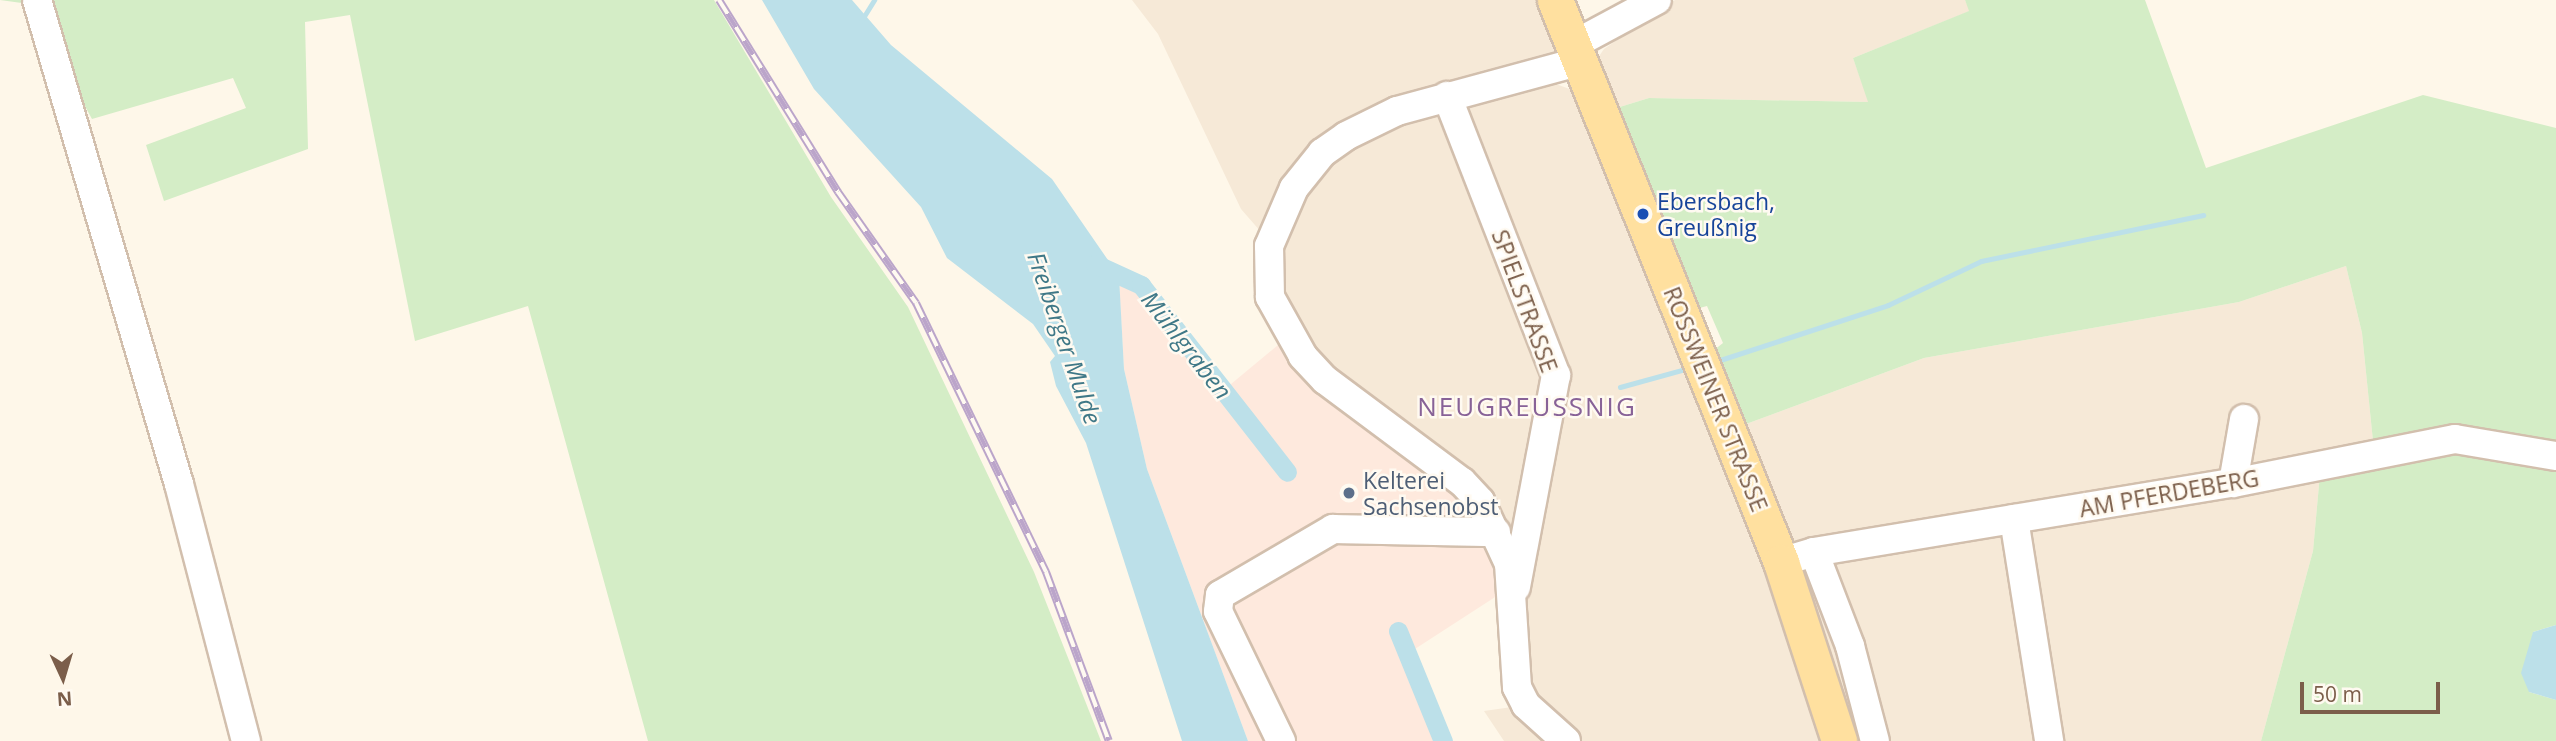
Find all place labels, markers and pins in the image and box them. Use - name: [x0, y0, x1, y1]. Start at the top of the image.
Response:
- place label: Ebersbach, Greußnig: [1657, 187, 1775, 241]
- marker: Ebersbach, Greußnig: [1635, 206, 1651, 222]
- place label: Kelterei Sachsenobst: [1363, 466, 1499, 520]
- marker: Kelterei Sachsenobst: [1341, 485, 1357, 501]

